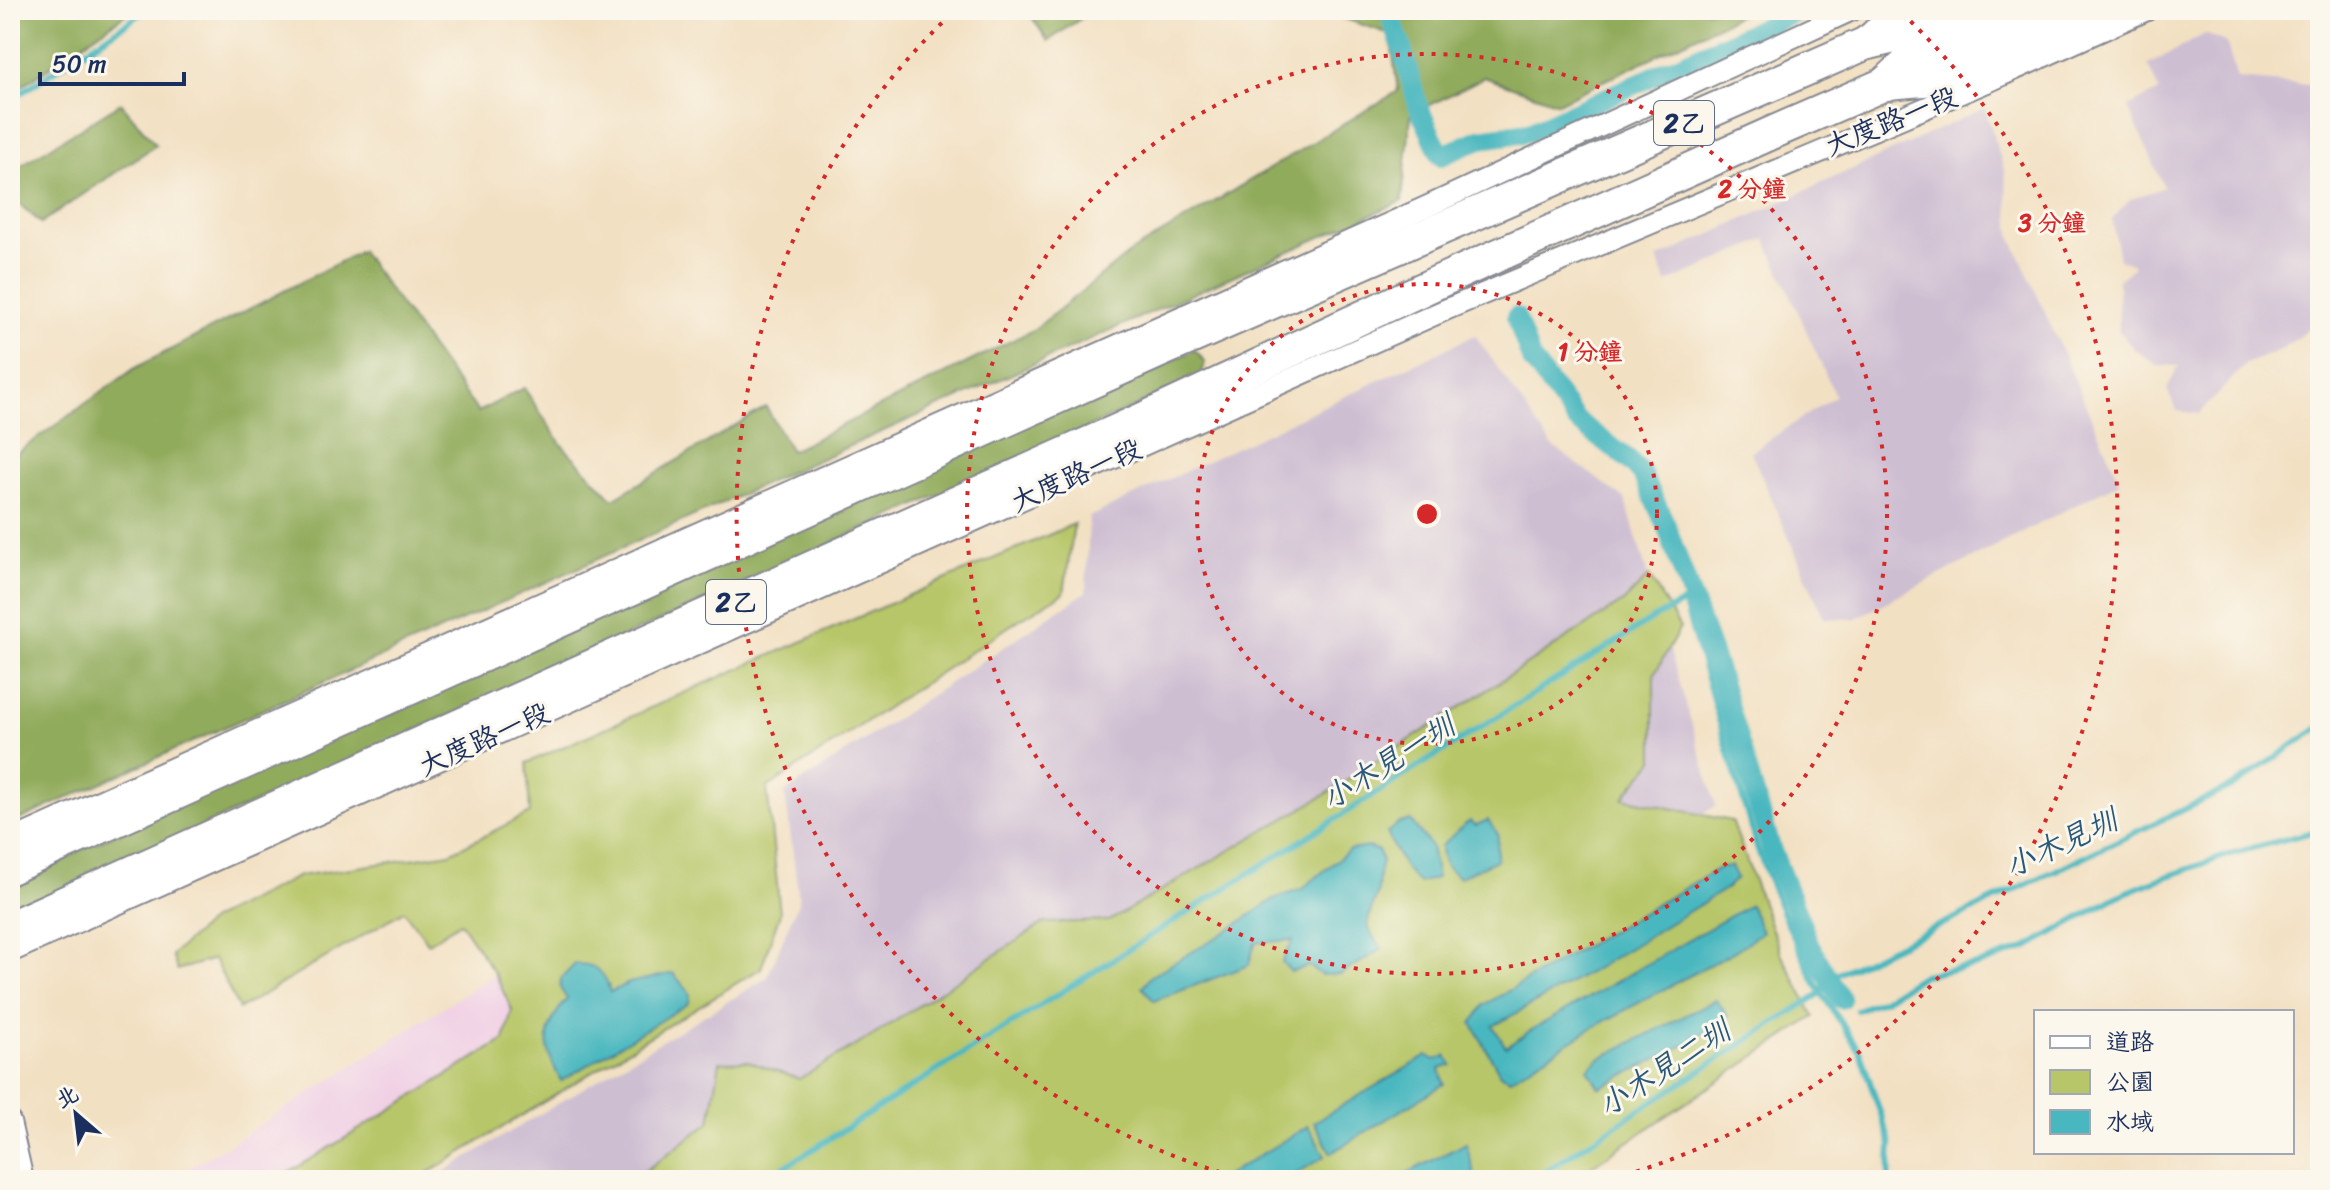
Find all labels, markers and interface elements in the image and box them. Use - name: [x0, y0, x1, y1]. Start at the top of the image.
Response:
- scale bar: [40, 36, 184, 86]
- text: 50 m: [52, 43, 107, 85]
- street label: 大度路一段: [1817, 72, 1965, 170]
- road number: 2乙: [1654, 101, 1714, 145]
- text: 2 分鐘: [1717, 168, 1786, 210]
- text: 3 分鐘: [2017, 202, 2086, 244]
- text: 1 分鐘: [1558, 331, 1622, 373]
- street label: 大度路一段: [1002, 424, 1150, 526]
- centre of rings: [1413, 500, 1441, 528]
- road number: 2乙: [706, 580, 766, 624]
- street label: 大度路一段: [410, 688, 558, 790]
- water label: 小木見一圳: [1310, 698, 1468, 825]
- water label: 小木見圳: [1995, 792, 2130, 893]
- water label: 小木見二圳: [1586, 1003, 1744, 1131]
- legend: [2034, 1010, 2294, 1154]
- text: 道路: [2106, 1021, 2154, 1063]
- text: 公園: [2106, 1061, 2154, 1103]
- north arrow: [36, 1074, 116, 1154]
- text: 北: [48, 1074, 86, 1119]
- text: 水域: [2106, 1101, 2154, 1143]

